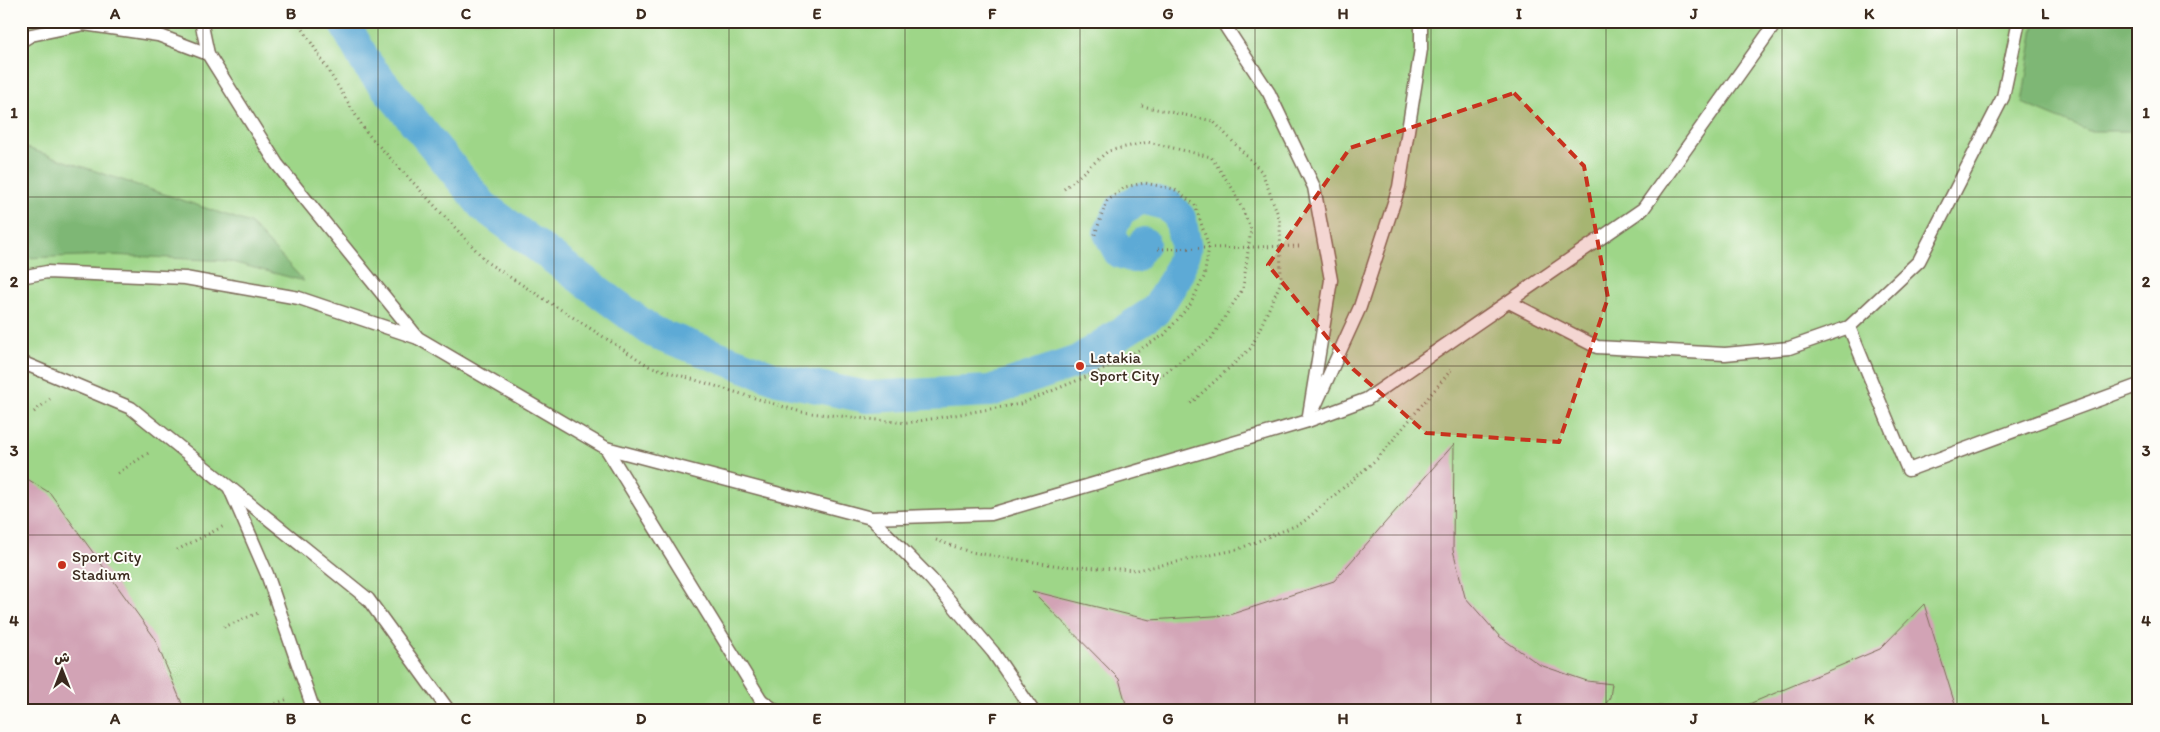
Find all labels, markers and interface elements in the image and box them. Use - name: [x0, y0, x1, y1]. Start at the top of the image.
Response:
- text: A: [109, 4, 121, 23]
- text: B: [286, 4, 297, 23]
- text: C: [461, 4, 472, 23]
- text: D: [636, 4, 647, 23]
- text: E: [813, 4, 822, 23]
- text: F: [988, 4, 997, 23]
- text: G: [1162, 4, 1174, 23]
- text: H: [1337, 4, 1349, 23]
- text: I: [1516, 4, 1522, 23]
- text: J: [1689, 4, 1698, 23]
- text: K: [1864, 4, 1875, 23]
- text: L: [2041, 4, 2050, 23]
- text: 1: [10, 103, 18, 122]
- text: 1: [2142, 103, 2150, 122]
- text: 2: [10, 272, 19, 291]
- text: 2: [2142, 272, 2151, 291]
- place label: Latakia Sport City: [1090, 348, 1160, 385]
- marker: Latakia Sport City: [1074, 360, 1086, 372]
- text: 3: [10, 441, 19, 460]
- text: 3: [2142, 441, 2151, 460]
- place label: Sport City Stadium: [72, 547, 142, 584]
- marker: Sport City Stadium: [56, 559, 68, 571]
- text: 4: [9, 611, 19, 630]
- text: 4: [2141, 611, 2151, 630]
- north arrow: [38, 644, 88, 694]
- text: ش: [54, 649, 70, 666]
- text: A: [109, 709, 121, 728]
- text: B: [286, 709, 297, 728]
- text: C: [461, 709, 472, 728]
- text: D: [636, 709, 647, 728]
- text: E: [813, 709, 822, 728]
- text: F: [988, 709, 997, 728]
- text: G: [1162, 709, 1174, 728]
- text: H: [1337, 709, 1349, 728]
- text: I: [1516, 709, 1522, 728]
- text: J: [1689, 709, 1698, 728]
- text: K: [1864, 709, 1875, 728]
- text: L: [2041, 709, 2050, 728]

